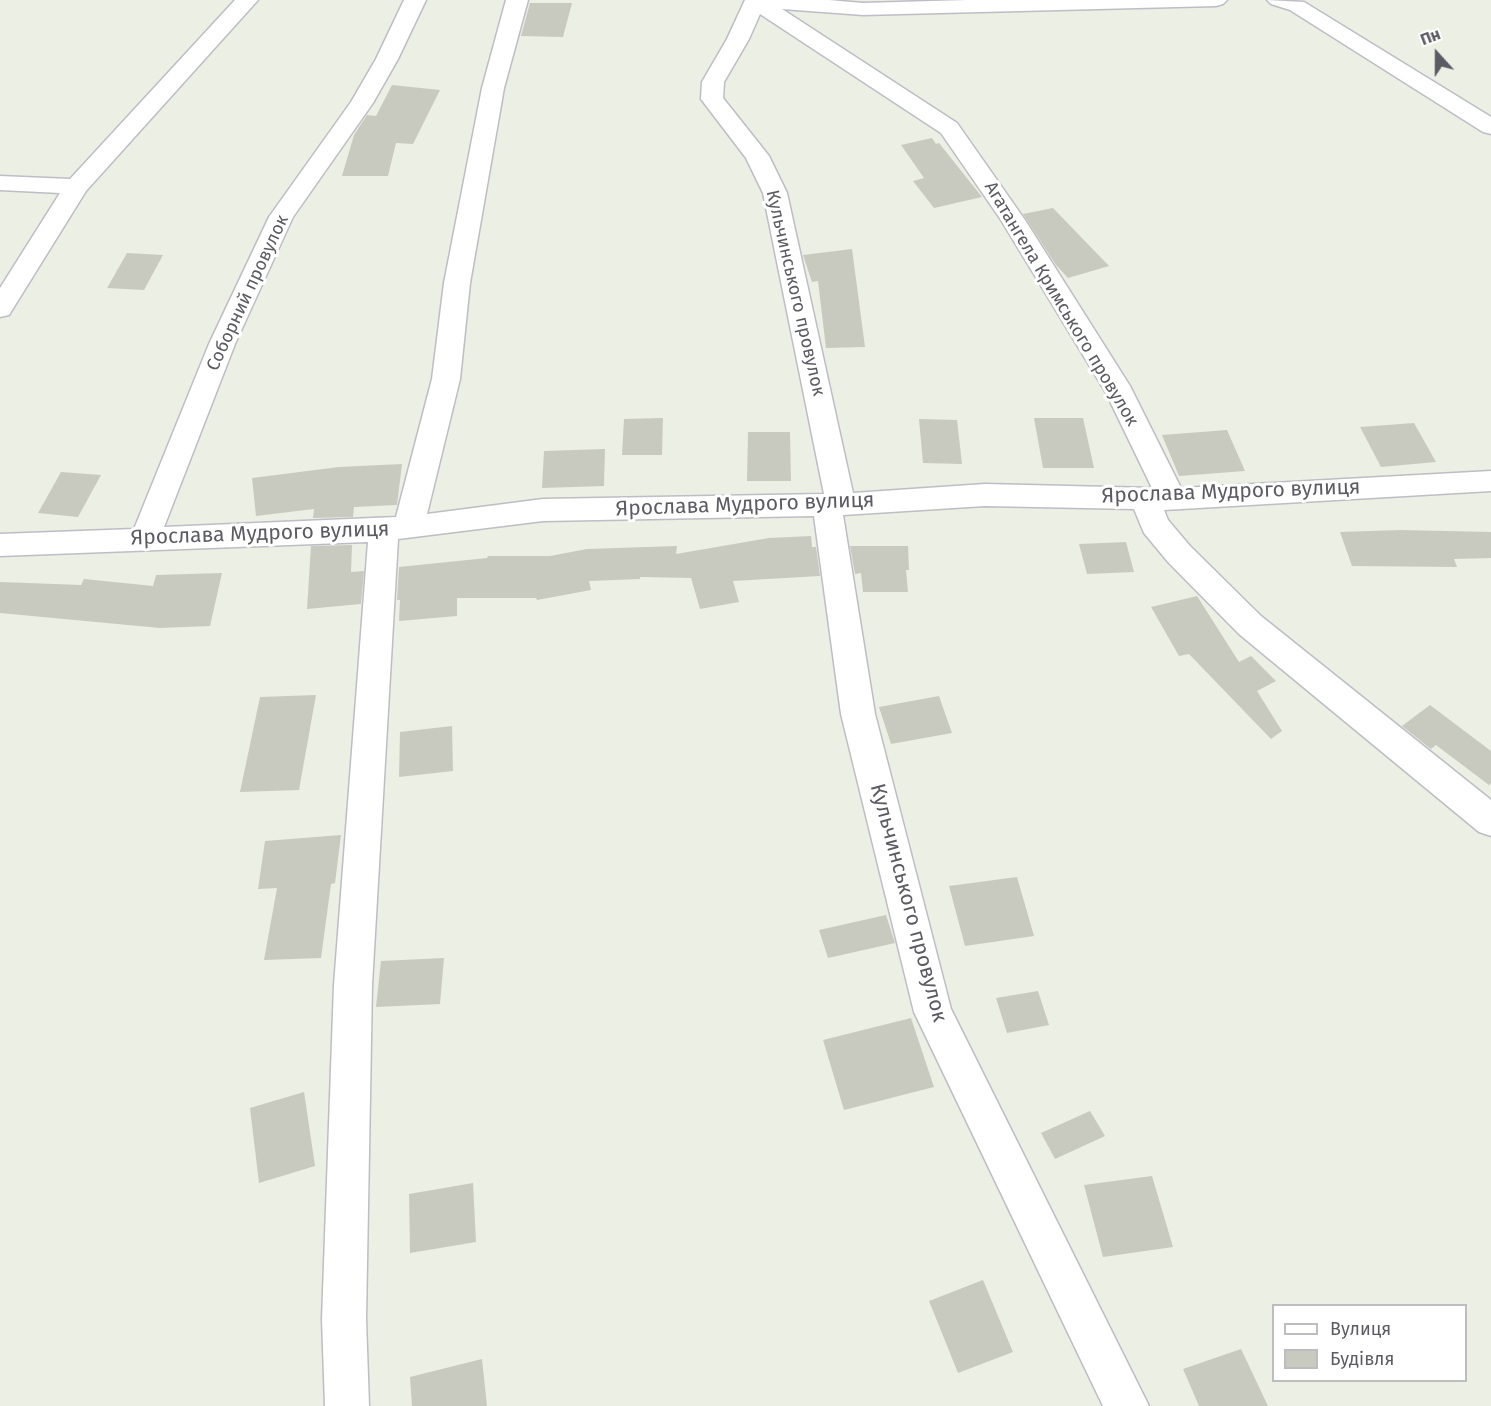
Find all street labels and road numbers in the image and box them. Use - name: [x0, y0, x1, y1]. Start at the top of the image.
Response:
- street label: Агатангела Кримського провулок: [979, 178, 1143, 430]
- street label: Кульчинського провулок: [761, 188, 829, 398]
- street label: Соборний провулок: [202, 212, 294, 374]
- street label: Ярослава Мудрого вулиця: [1101, 475, 1361, 509]
- street label: Ярослава Мудрого вулиця: [615, 488, 875, 522]
- street label: Ярослава Мудрого вулиця: [130, 517, 390, 551]
- street label: Кульчинського провулок: [864, 781, 952, 1025]

